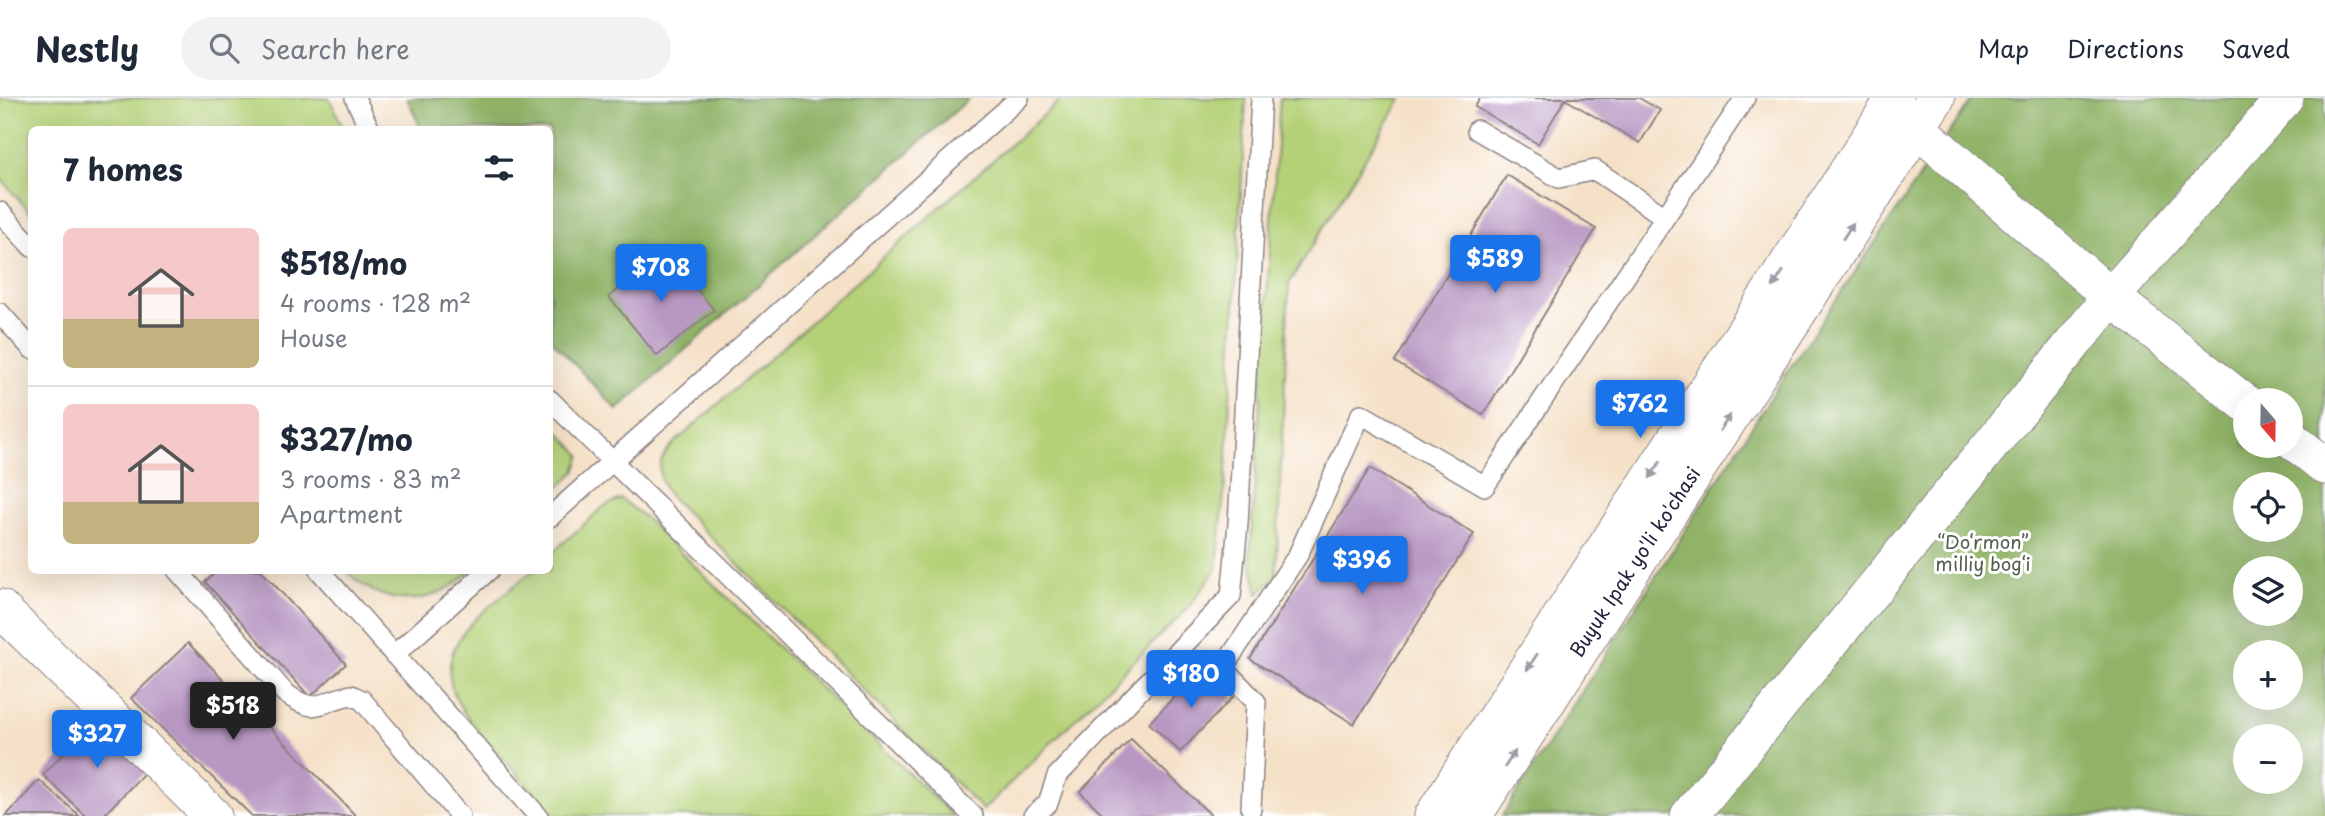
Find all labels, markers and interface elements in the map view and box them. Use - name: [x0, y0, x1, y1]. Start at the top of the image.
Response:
- search box: [181, 17, 671, 80]
- text: Nestly: [35, 23, 139, 73]
- icon: search: [205, 29, 243, 67]
- text: Search here: [261, 29, 410, 68]
- text: Map: [1978, 30, 2029, 66]
- text: Directions: [2067, 30, 2184, 66]
- text: Saved: [2222, 30, 2290, 66]
- text: 7 homes: [63, 146, 183, 191]
- icon: filters: [480, 149, 518, 187]
- one-way arrow: [1841, 221, 1854, 241]
- pin: $589: [1454, 236, 1536, 295]
- text: $518/mo: [280, 240, 407, 285]
- text: $589: [1466, 240, 1524, 275]
- pin: $708: [620, 244, 702, 304]
- text: $708: [631, 249, 691, 284]
- icon: home: [119, 256, 203, 340]
- one-way arrow: [1772, 269, 1785, 288]
- text: 4 rooms · 128 m²: [280, 285, 471, 320]
- text: House: [280, 320, 347, 355]
- pin: $762: [1599, 380, 1681, 440]
- text: $762: [1612, 385, 1668, 420]
- north arrow: [2233, 388, 2303, 458]
- map controls: [2233, 388, 2303, 794]
- one-way arrow: [1718, 413, 1731, 432]
- text: $327/mo: [280, 416, 413, 461]
- icon: home: [119, 432, 203, 516]
- text: 3 rooms · 83 m²: [280, 461, 462, 496]
- street label: Buyuk Ipak yo'li ko'chasi: [1562, 461, 1706, 662]
- one-way arrow: [1649, 461, 1662, 480]
- button: locate: [2233, 472, 2303, 542]
- text: Apartment: [280, 496, 403, 531]
- park label: “Do‘rmon” milliy bog‘i: [1935, 527, 2031, 577]
- pin: $396: [1321, 536, 1403, 596]
- text: $396: [1333, 541, 1391, 576]
- button: layers: [2233, 556, 2303, 626]
- button: +: [2233, 640, 2303, 710]
- pin: $180: [1150, 650, 1232, 710]
- one-way arrow: [1526, 652, 1539, 671]
- text: $180: [1162, 655, 1220, 690]
- pin: $518: [192, 682, 274, 742]
- text: $518: [206, 687, 260, 722]
- pin: $327: [56, 710, 138, 770]
- text: $327: [68, 715, 126, 750]
- button: −: [2233, 724, 2303, 794]
- one-way arrow: [1503, 749, 1516, 768]

